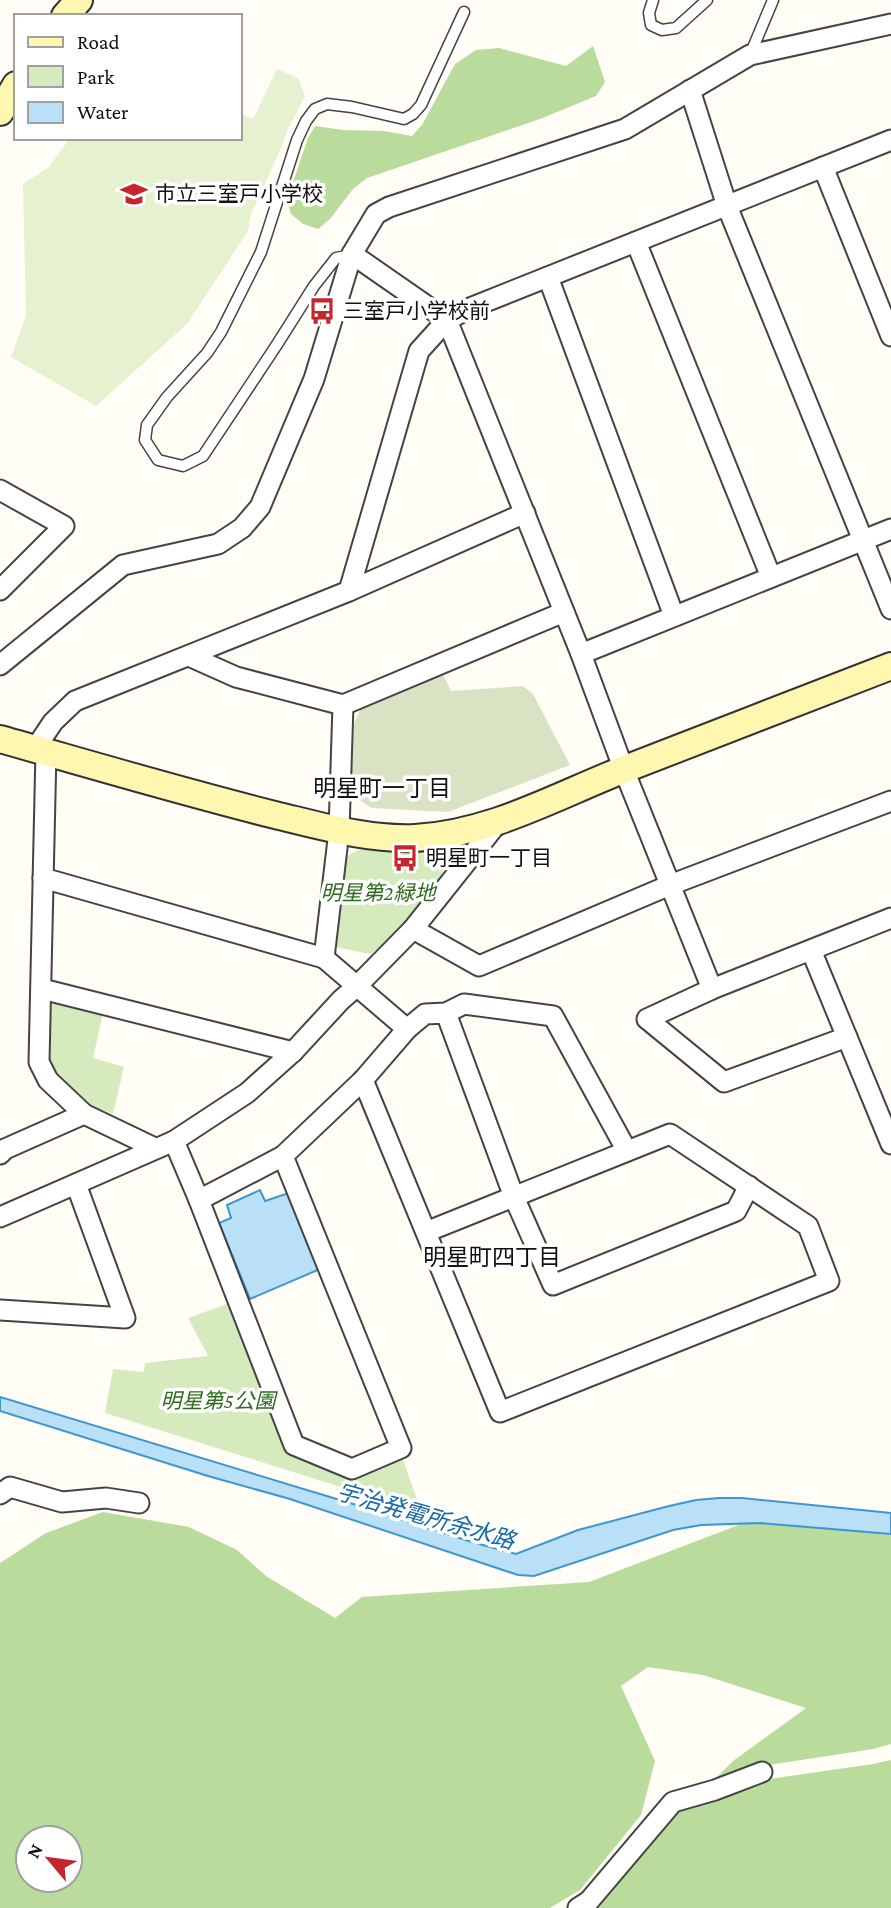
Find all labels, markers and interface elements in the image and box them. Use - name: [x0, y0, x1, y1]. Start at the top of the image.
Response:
- legend: [14, 14, 242, 140]
- text: Road: [77, 30, 120, 54]
- text: Park: [77, 65, 114, 89]
- text: Water: [77, 100, 129, 124]
- school or university icon: 市立三室戸小学校: [119, 179, 149, 209]
- place label: 市立三室戸小学校: [155, 182, 323, 206]
- bus stop icon: 三室戸小学校前: [307, 296, 337, 326]
- place label: 三室戸小学校前: [343, 299, 490, 323]
- district label: 明星町一丁目: [313, 775, 451, 801]
- bus stop icon: 明星町一丁目: [390, 843, 420, 873]
- place label: 明星町一丁目: [426, 846, 552, 870]
- park label: 明星第2緑地: [320, 881, 437, 905]
- district label: 明星町四丁目: [423, 1244, 561, 1270]
- park label: 明星第5公園: [161, 1389, 278, 1413]
- water label: 宇治発電所余水路: [334, 1478, 520, 1554]
- north arrow: [14, 1824, 84, 1894]
- text: N: [22, 1840, 47, 1862]

